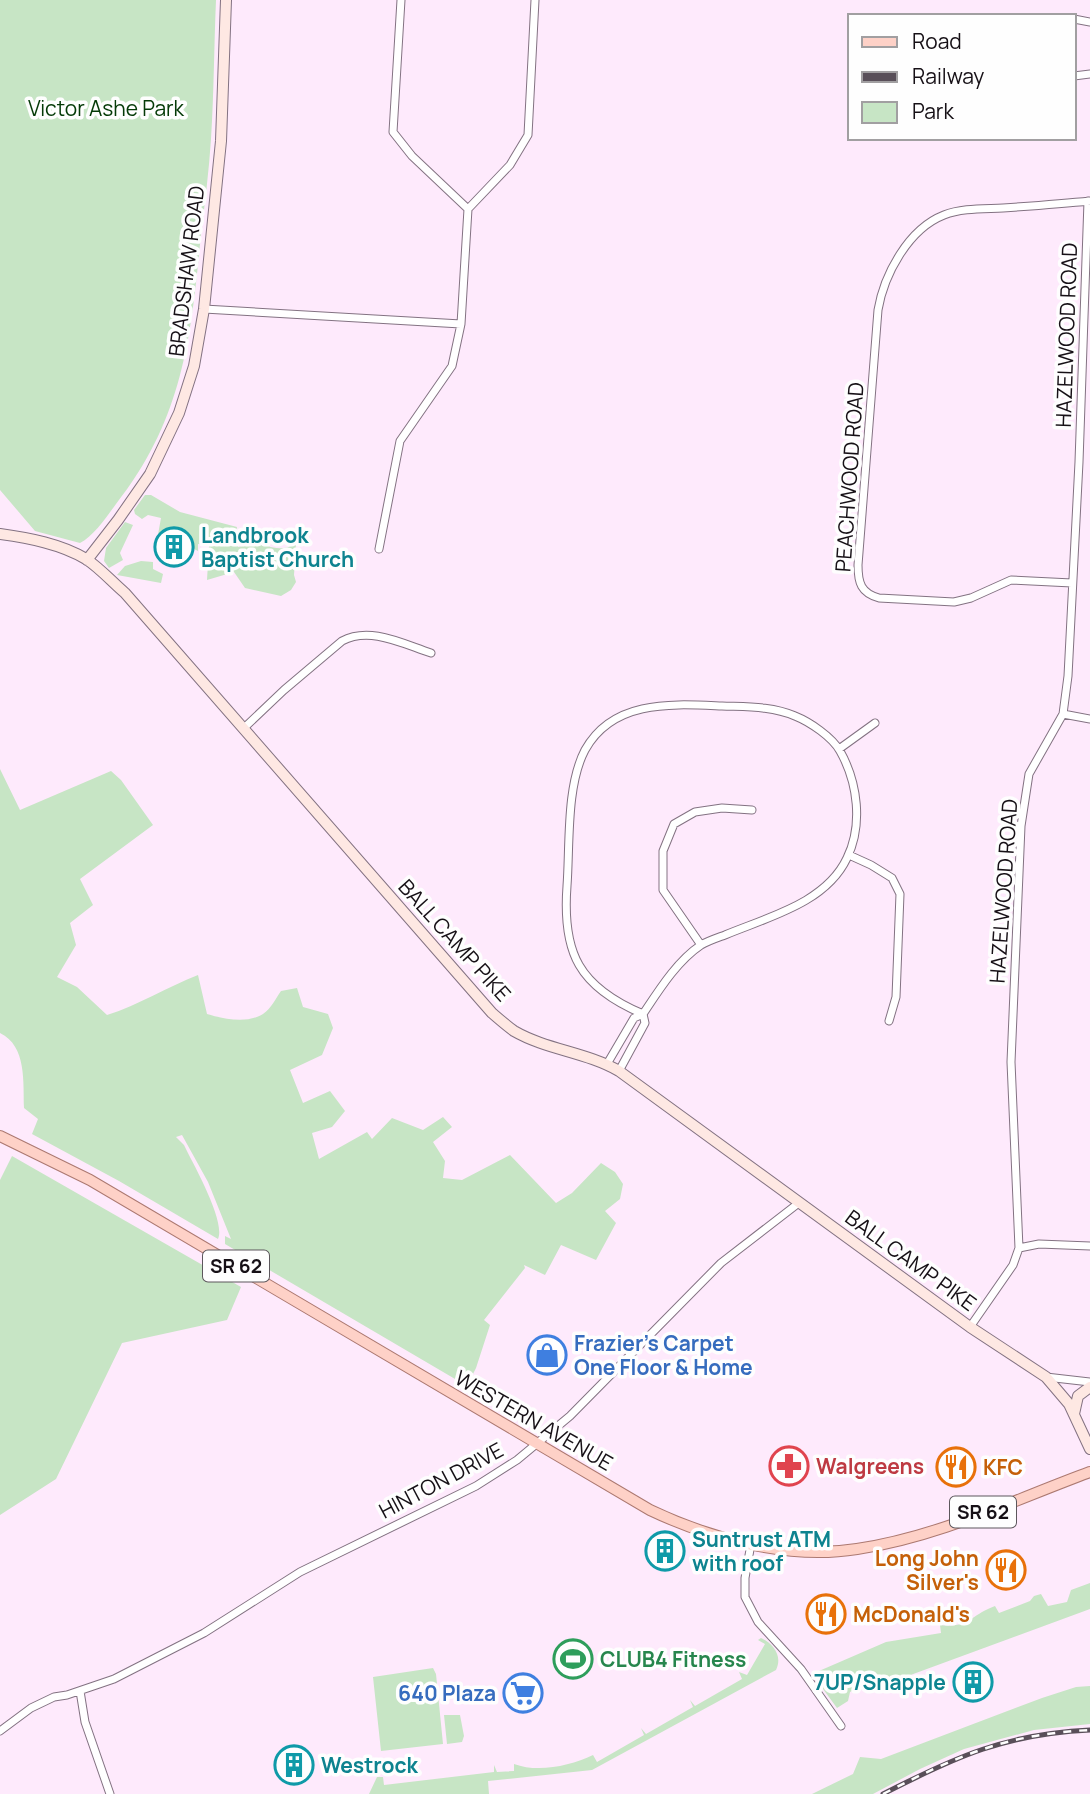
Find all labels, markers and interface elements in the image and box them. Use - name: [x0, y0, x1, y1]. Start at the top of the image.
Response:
- legend: [848, 14, 1076, 140]
- text: Road: [912, 27, 962, 55]
- text: Railway: [912, 62, 984, 90]
- park label: Victor Ashe Park: [28, 94, 185, 122]
- text: Park: [912, 97, 954, 125]
- street label: BRADSHAW ROAD: [162, 184, 210, 358]
- street label: HAZELWOOD ROAD: [1049, 242, 1083, 428]
- street label: PEACHWOOD ROAD: [828, 381, 870, 573]
- place label: Landbrook Baptist Church: [201, 521, 354, 573]
- building icon: Landbrook Baptist Church: [153, 526, 195, 568]
- street label: HAZELWOOD ROAD: [983, 798, 1023, 984]
- street label: BALL CAMP PIKE: [393, 873, 517, 1007]
- street label: BALL CAMP PIKE: [840, 1203, 982, 1317]
- road number: SR 62: [203, 1250, 269, 1282]
- place label: Frazier's Carpet One Floor & Home: [574, 1329, 753, 1381]
- shop icon: Frazier's Carpet One Floor & Home: [526, 1334, 568, 1376]
- street label: WESTERN AVENUE: [450, 1363, 618, 1477]
- street label: HINTON DRIVE: [374, 1436, 508, 1524]
- pharmacy icon: Walgreens: [768, 1445, 810, 1487]
- restaurant icon: KFC: [935, 1446, 977, 1488]
- place label: Walgreens: [816, 1452, 924, 1480]
- place label: KFC: [983, 1453, 1023, 1481]
- road number: SR 62: [950, 1496, 1016, 1528]
- place label: Suntrust ATM with roof: [692, 1525, 831, 1577]
- building icon: Suntrust ATM with roof: [644, 1530, 686, 1572]
- place label: Long John Silver's: [875, 1544, 979, 1596]
- restaurant icon: Long John Silver's: [985, 1549, 1027, 1591]
- restaurant icon: McDonald's: [805, 1593, 847, 1635]
- place label: McDonald's: [853, 1600, 970, 1628]
- sports icon: CLUB4 Fitness: [552, 1638, 594, 1680]
- place label: CLUB4 Fitness: [600, 1645, 746, 1673]
- building icon: 7UP/Snapple: [952, 1661, 994, 1703]
- place label: 7UP/Snapple: [814, 1668, 946, 1696]
- supermarket icon: 640 Plaza: [502, 1672, 544, 1714]
- place label: 640 Plaza: [398, 1679, 496, 1707]
- building icon: Westrock: [273, 1744, 315, 1786]
- place label: Westrock: [321, 1751, 419, 1779]

